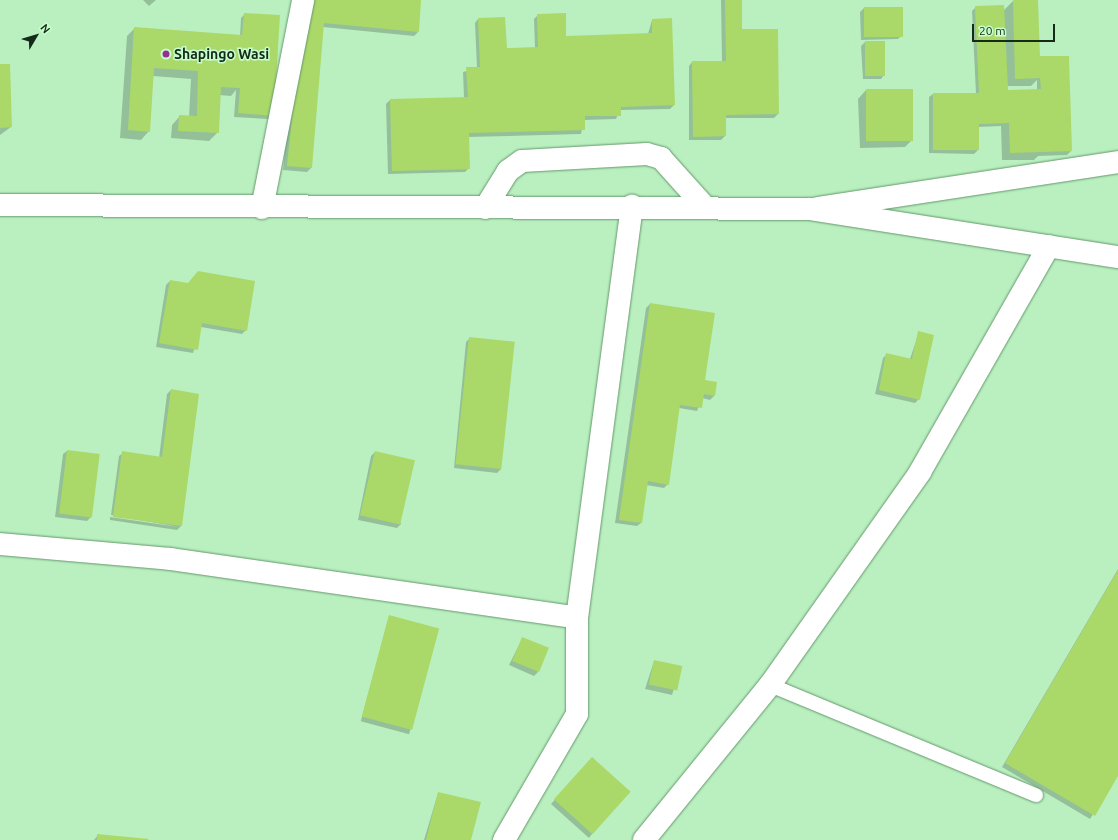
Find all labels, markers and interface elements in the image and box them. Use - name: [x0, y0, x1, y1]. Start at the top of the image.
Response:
- north arrow: [16, 16, 56, 56]
- scale bar: [974, 16, 1057, 42]
- text: N: [38, 22, 53, 36]
- text: 20 m: [979, 24, 1006, 37]
- place label: Shapingo Wasi: [174, 46, 269, 62]
- marker: Shapingo Wasi: [161, 49, 171, 59]

